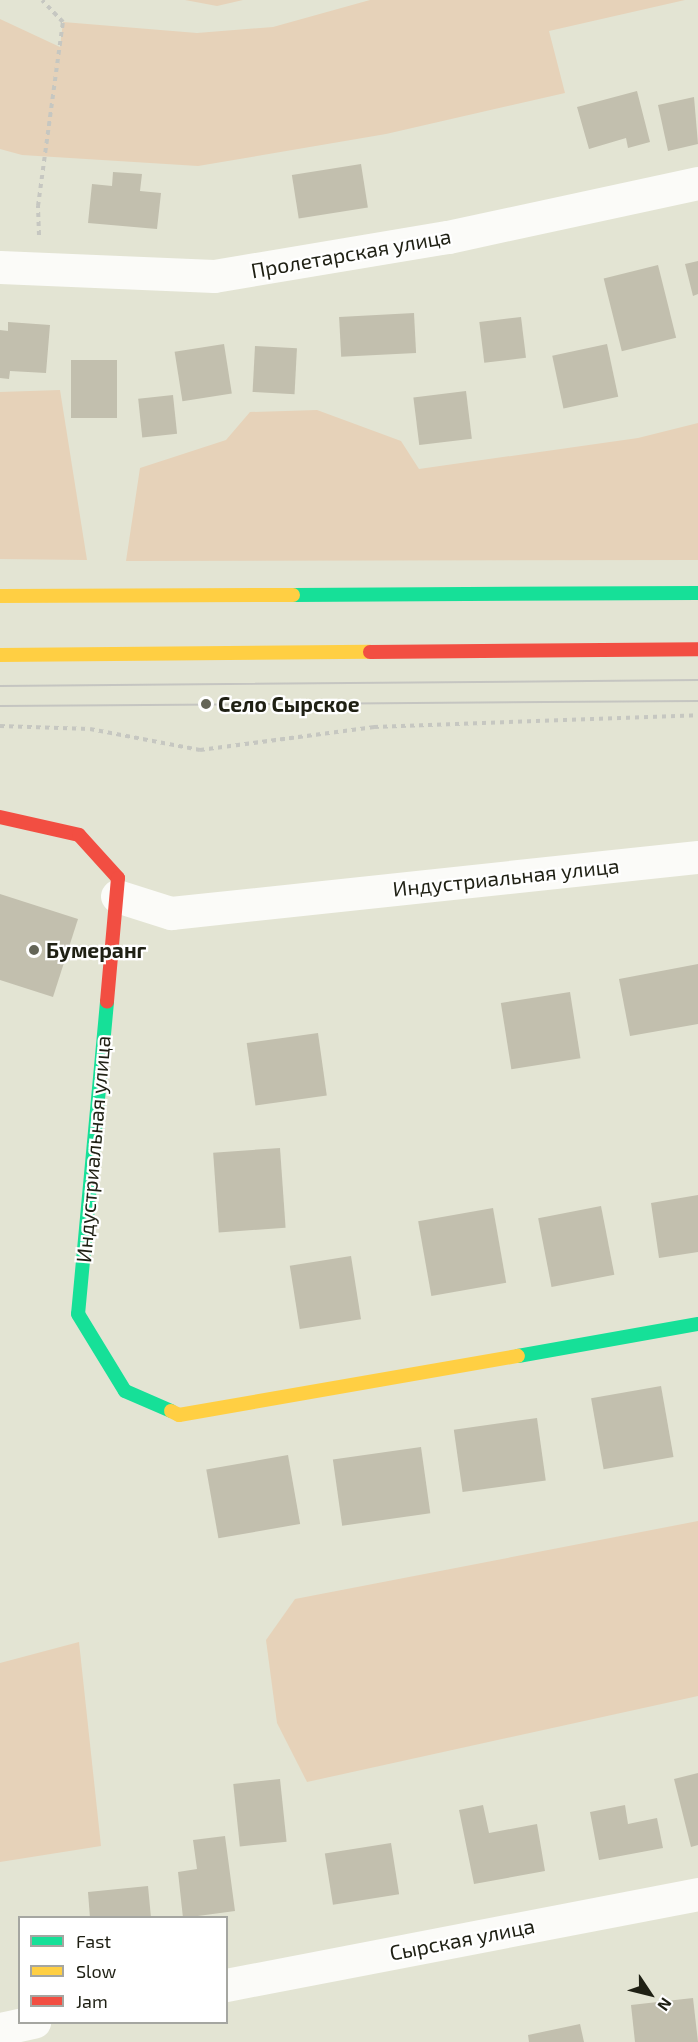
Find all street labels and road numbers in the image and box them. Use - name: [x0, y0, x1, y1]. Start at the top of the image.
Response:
- street label: Пролетарская улица: [249, 223, 453, 283]
- street label: Индустриальная улица: [391, 853, 621, 901]
- street label: Индустриальная улица: [71, 1034, 115, 1264]
- street label: Сырская улица: [387, 1913, 537, 1965]

